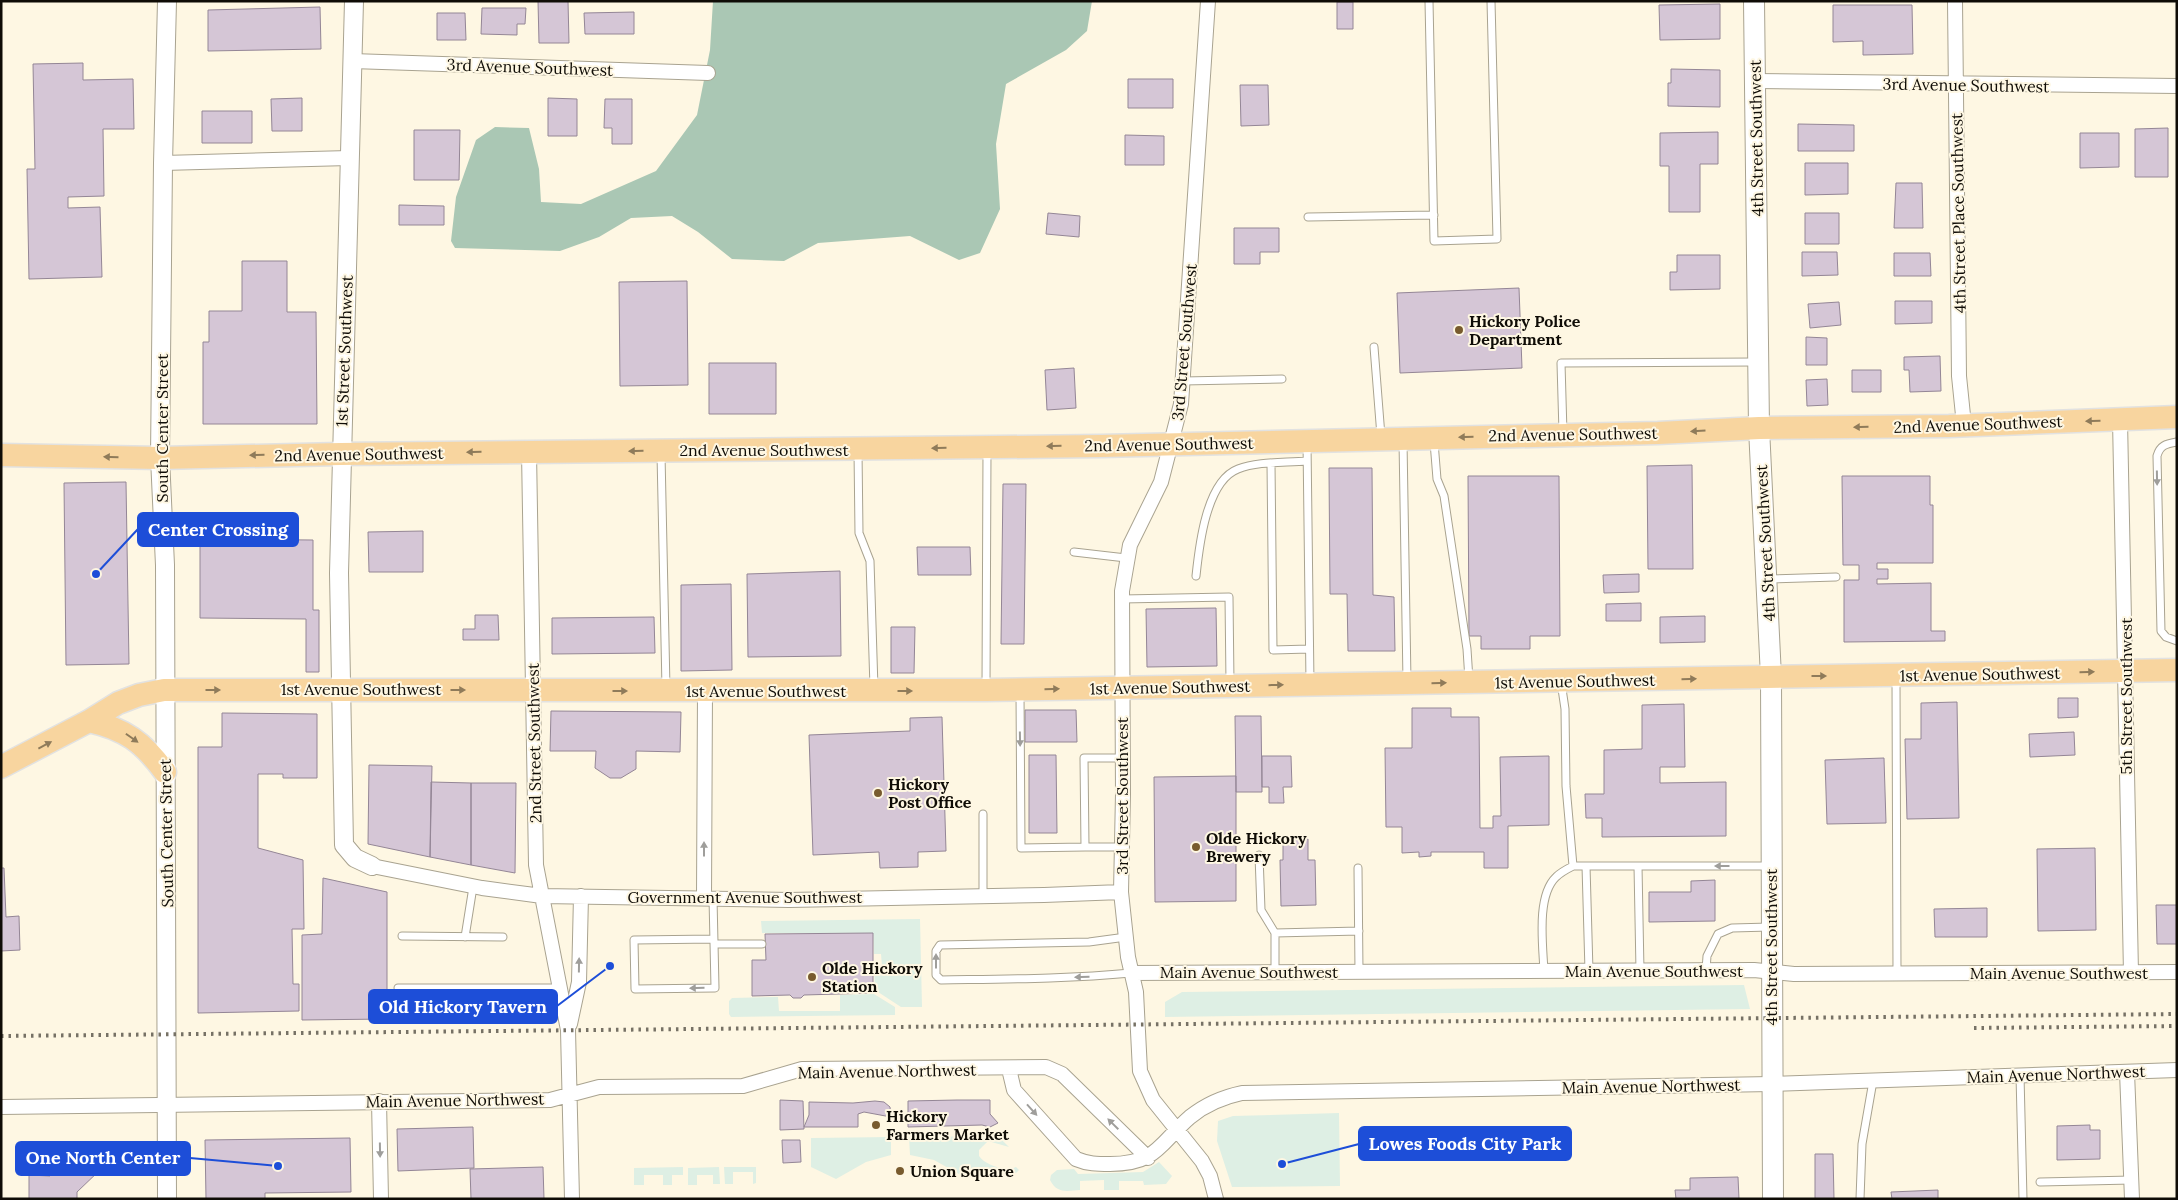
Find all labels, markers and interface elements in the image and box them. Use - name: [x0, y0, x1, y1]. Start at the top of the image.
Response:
- street label: 3rd Avenue Southwest: [446, 54, 614, 80]
- street label: 4th Street Southwest: [1745, 59, 1767, 217]
- street label: 3rd Avenue Southwest: [1883, 74, 2050, 96]
- street label: 4th Street Place Southwest: [1946, 112, 1970, 313]
- street label: 3rd Street Southwest: [1167, 262, 1201, 421]
- street label: 1st Street Southwest: [331, 274, 357, 427]
- place label: Hickory Police Department: [1469, 311, 1581, 349]
- marker: Hickory Police Department: [1453, 324, 1465, 336]
- street label: South Center Street: [152, 353, 172, 502]
- street label: 2nd Avenue Southwest: [1893, 411, 2064, 437]
- one-way arrow: [2085, 417, 2101, 425]
- street label: 2nd Avenue Southwest: [1488, 423, 1659, 445]
- one-way arrow: [1852, 423, 1868, 431]
- one-way arrow: [1690, 427, 1706, 435]
- street label: 2nd Avenue Southwest: [1084, 433, 1255, 455]
- one-way arrow: [1458, 433, 1474, 441]
- street label: 2nd Avenue Southwest: [679, 440, 849, 460]
- one-way arrow: [1045, 442, 1061, 450]
- street label: 2nd Avenue Southwest: [274, 443, 445, 465]
- one-way arrow: [930, 444, 946, 452]
- one-way arrow: [628, 447, 644, 455]
- one-way arrow: [465, 449, 481, 457]
- one-way arrow: [248, 452, 264, 460]
- one-way arrow: [103, 453, 119, 461]
- street label: 4th Street Southwest: [1751, 463, 1779, 622]
- one-way arrow: [2153, 470, 2161, 486]
- callout: Center Crossing: [138, 513, 298, 546]
- text: Center Crossing: [148, 518, 289, 541]
- street label: 5th Street Southwest: [2116, 617, 2136, 774]
- street label: 2nd Street Southwest: [523, 662, 545, 823]
- street label: 1st Avenue Southwest: [1899, 663, 2061, 685]
- one-way arrow: [2079, 668, 2095, 676]
- street label: 1st Avenue Southwest: [1494, 670, 1656, 692]
- one-way arrow: [1812, 672, 1828, 680]
- one-way arrow: [1681, 675, 1697, 683]
- street label: 1st Avenue Southwest: [1089, 676, 1251, 698]
- street label: 1st Avenue Southwest: [281, 679, 442, 699]
- one-way arrow: [1431, 679, 1447, 687]
- street label: 1st Avenue Southwest: [686, 681, 847, 701]
- one-way arrow: [1268, 681, 1284, 689]
- one-way arrow: [1045, 685, 1061, 693]
- one-way arrow: [205, 686, 221, 694]
- one-way arrow: [450, 686, 466, 694]
- one-way arrow: [613, 687, 629, 695]
- one-way arrow: [898, 687, 914, 695]
- street label: 3rd Street Southwest: [1112, 716, 1132, 875]
- one-way arrow: [1016, 731, 1024, 747]
- one-way arrow: [126, 733, 139, 743]
- one-way arrow: [37, 741, 52, 749]
- street label: South Center Street: [155, 758, 177, 908]
- place label: Hickory Post Office: [888, 774, 972, 812]
- marker: Hickory Post Office: [872, 787, 884, 799]
- place label: Olde Hickory Brewery: [1206, 828, 1307, 866]
- one-way arrow: [700, 840, 708, 856]
- marker: Olde Hickory Brewery: [1190, 841, 1202, 853]
- one-way arrow: [1714, 862, 1730, 870]
- street label: 4th Street Southwest: [1761, 868, 1781, 1025]
- street label: Government Avenue Southwest: [628, 887, 863, 907]
- one-way arrow: [932, 953, 940, 969]
- one-way arrow: [576, 957, 584, 973]
- place label: Olde Hickory Station: [822, 958, 923, 996]
- street label: Main Avenue Southwest: [1565, 961, 1744, 981]
- street label: Main Avenue Southwest: [1160, 962, 1339, 982]
- street label: Main Avenue Southwest: [1970, 963, 2149, 983]
- marker: Olde Hickory Station: [806, 971, 818, 983]
- one-way arrow: [1074, 974, 1090, 982]
- one-way arrow: [688, 984, 704, 992]
- callout: Old Hickory Tavern: [369, 990, 557, 1023]
- text: Old Hickory Tavern: [379, 995, 547, 1018]
- street label: Main Avenue Northwest: [797, 1059, 977, 1083]
- street label: Main Avenue Northwest: [1966, 1061, 2147, 1087]
- street label: Main Avenue Northwest: [1561, 1074, 1741, 1098]
- street label: Main Avenue Northwest: [365, 1088, 545, 1112]
- one-way arrow: [1026, 1104, 1038, 1116]
- place label: Hickory Farmers Market: [886, 1106, 1010, 1144]
- one-way arrow: [1107, 1118, 1119, 1130]
- marker: Hickory Farmers Market: [870, 1119, 882, 1131]
- callout: Lowes Foods City Park: [1359, 1127, 1571, 1160]
- text: Lowes Foods City Park: [1369, 1132, 1562, 1155]
- callout: One North Center: [16, 1142, 190, 1175]
- one-way arrow: [376, 1142, 384, 1158]
- text: One North Center: [26, 1146, 181, 1169]
- place label: Union Square: [910, 1161, 1014, 1181]
- marker: Union Square: [894, 1165, 906, 1177]

